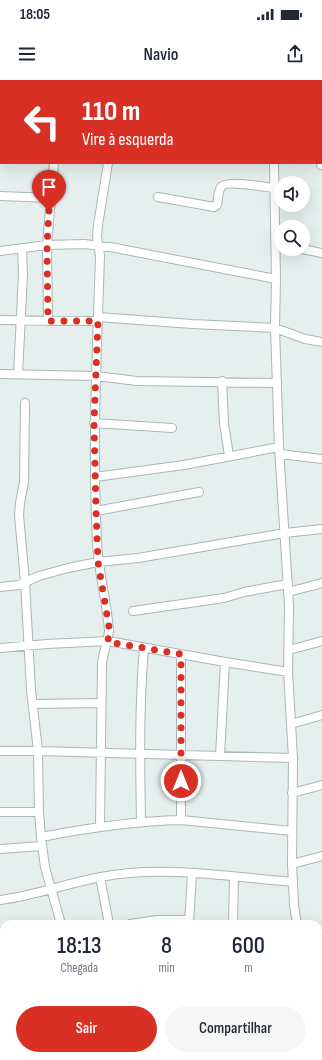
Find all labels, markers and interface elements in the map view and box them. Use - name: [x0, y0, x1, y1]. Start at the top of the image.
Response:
- text: 18:05: [20, 5, 50, 24]
- icon: menu: [16, 43, 38, 65]
- icon: share: [284, 43, 306, 65]
- text: Navio: [144, 44, 179, 65]
- text: 110 m: [82, 95, 140, 128]
- icon: left: [16, 96, 68, 148]
- text: Vire à esquerda: [82, 129, 173, 150]
- pin: [32, 170, 66, 211]
- icon: arrive: [38, 176, 60, 198]
- map controls: [274, 176, 310, 256]
- button: sound: [274, 176, 310, 212]
- button: search: [274, 220, 310, 256]
- position arrow: [160, 760, 202, 802]
- text: 18:13: [57, 931, 101, 960]
- text: 8: [161, 931, 172, 960]
- text: 600: [232, 931, 265, 960]
- text: Chegada: [60, 960, 98, 976]
- text: min: [158, 960, 175, 976]
- text: m: [244, 960, 253, 976]
- button: Sair: [16, 1006, 157, 1052]
- button: Compartilhar: [165, 1006, 306, 1052]

